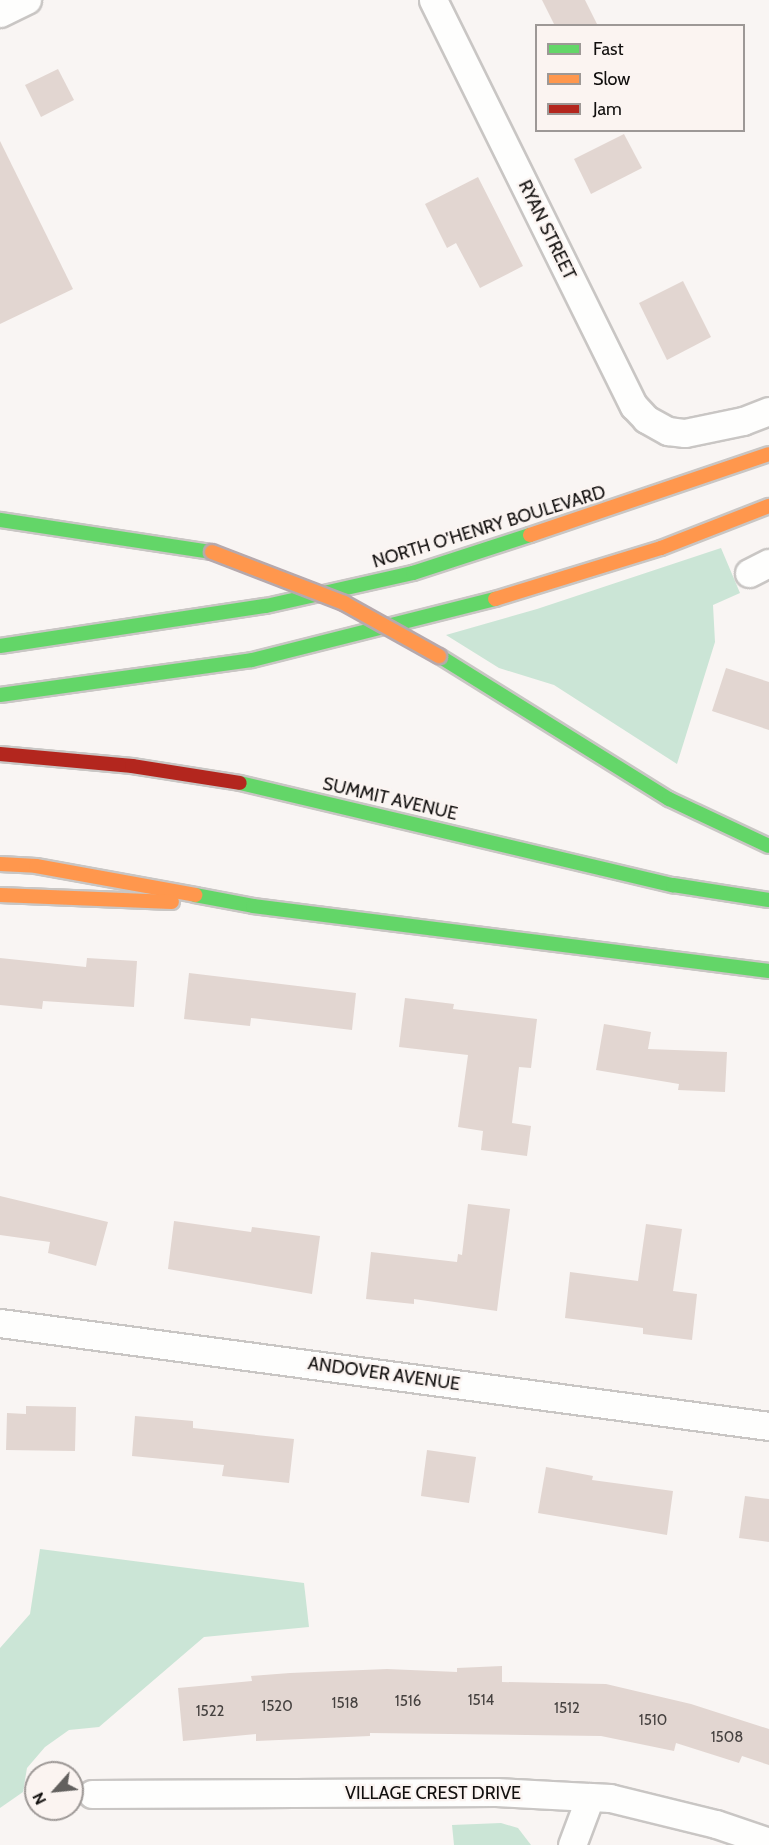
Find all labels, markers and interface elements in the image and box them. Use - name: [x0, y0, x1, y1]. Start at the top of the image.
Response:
- legend: [535, 24, 745, 132]
- text: Fast: [593, 38, 624, 60]
- text: Slow: [593, 68, 630, 90]
- text: Jam: [593, 98, 622, 120]
- street label: RYAN STREET: [514, 177, 580, 283]
- street label: NORTH O'HENRY BOULEVARD: [370, 481, 608, 573]
- street label: SUMMIT AVENUE: [321, 773, 459, 825]
- street label: ANDOVER AVENUE: [307, 1353, 461, 1395]
- house number: 1514: [468, 1692, 494, 1710]
- house number: 1516: [395, 1693, 421, 1711]
- house number: 1518: [332, 1695, 358, 1713]
- house number: 1520: [261, 1698, 293, 1716]
- house number: 1512: [554, 1700, 580, 1718]
- house number: 1522: [196, 1703, 224, 1721]
- house number: 1510: [639, 1712, 667, 1730]
- house number: 1508: [711, 1729, 743, 1747]
- north arrow: [24, 1761, 84, 1821]
- street label: VILLAGE CREST DRIVE: [345, 1782, 521, 1804]
- text: N: [28, 1789, 50, 1808]

